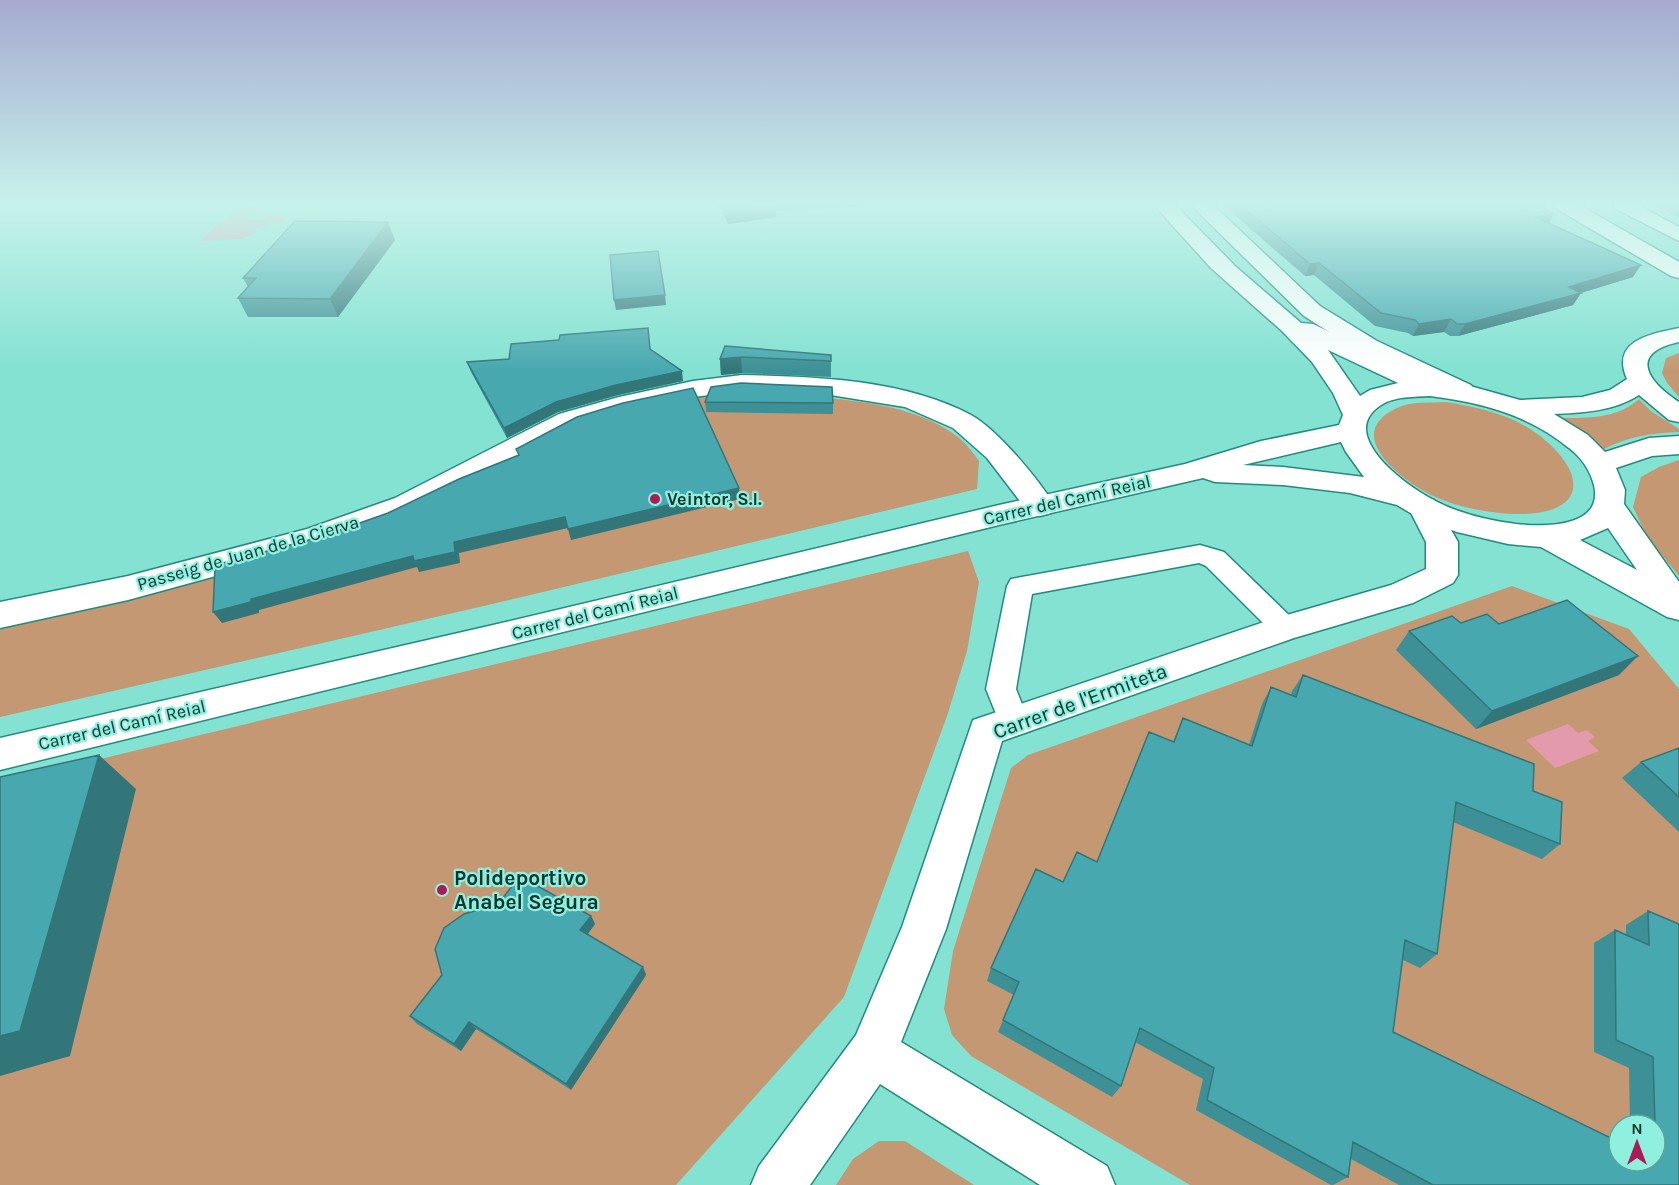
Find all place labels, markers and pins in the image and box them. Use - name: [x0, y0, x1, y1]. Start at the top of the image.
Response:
- place label: Veintor, S.l.: [667, 488, 762, 510]
- marker: Veintor, S.l.: [648, 492, 662, 506]
- place label: Polideportivo Anabel Segura: [454, 866, 599, 914]
- marker: Polideportivo Anabel Segura: [435, 883, 449, 897]

